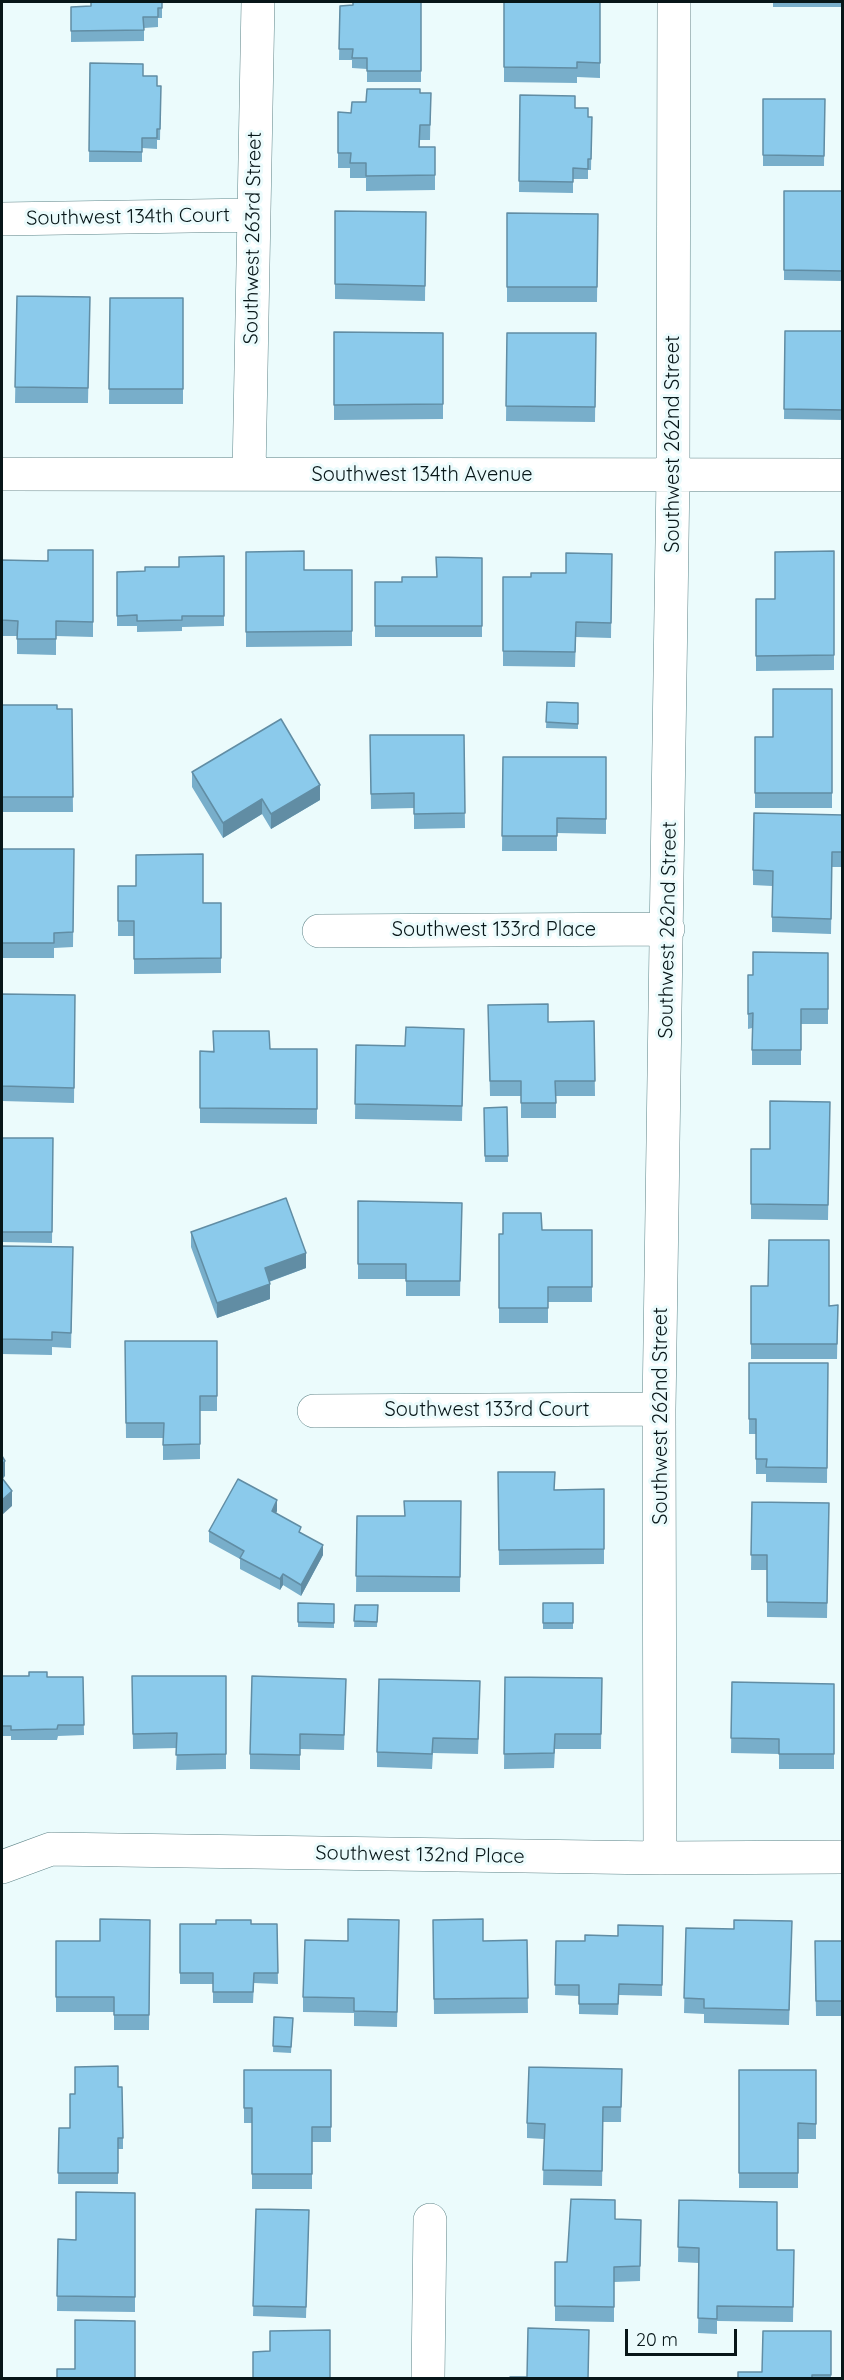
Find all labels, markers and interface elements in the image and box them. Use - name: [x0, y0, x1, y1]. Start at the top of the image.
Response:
- street label: Southwest 263rd Street: [239, 131, 267, 345]
- street label: Southwest 134th Court: [26, 203, 230, 231]
- street label: Southwest 262nd Street: [661, 335, 685, 553]
- street label: Southwest 134th Avenue: [311, 463, 533, 487]
- street label: Southwest 262nd Street: [654, 821, 682, 1039]
- street label: Southwest 133rd Place: [392, 918, 596, 942]
- street label: Southwest 262nd Street: [649, 1307, 673, 1525]
- street label: Southwest 133rd Court: [385, 1398, 589, 1422]
- street label: Southwest 132nd Place: [315, 1841, 525, 1869]
- scale bar: [628, 2317, 740, 2355]
- text: 20 m: [636, 2328, 678, 2351]

